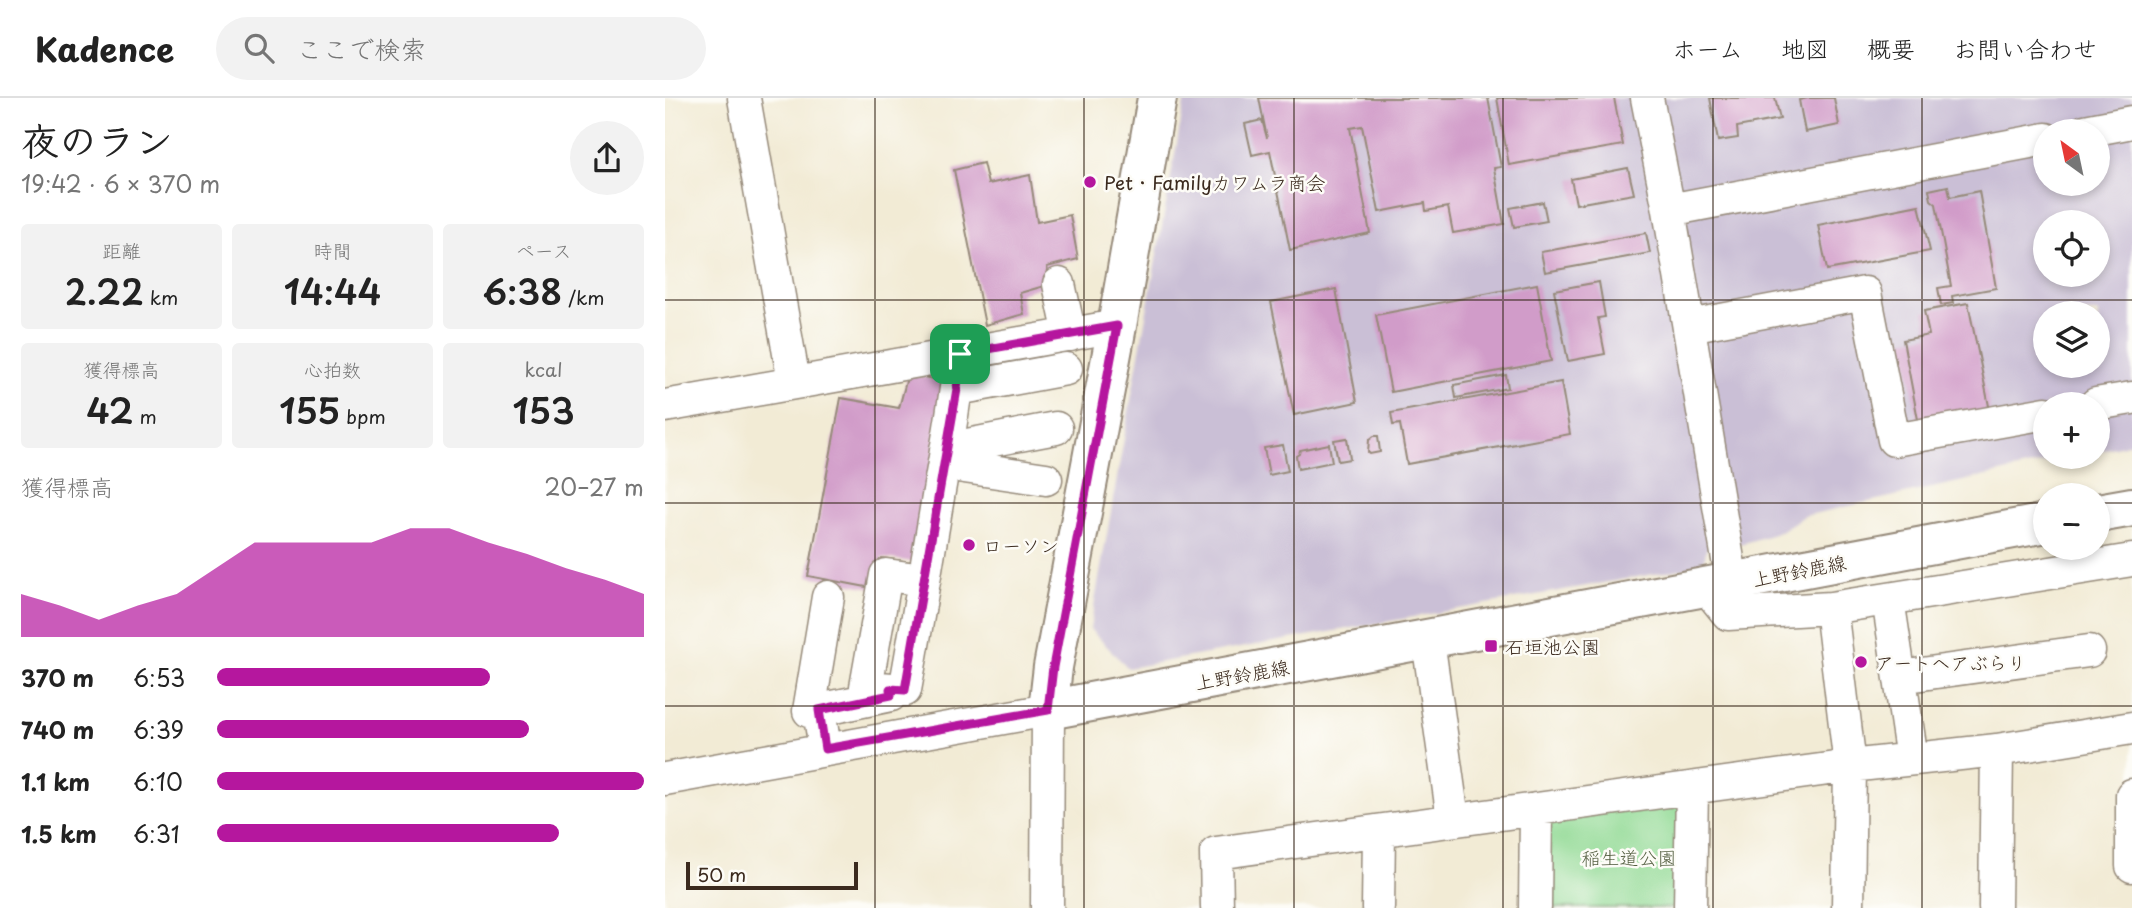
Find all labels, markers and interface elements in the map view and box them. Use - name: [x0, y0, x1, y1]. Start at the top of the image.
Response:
- search box: [216, 17, 706, 80]
- text: Kadence: [35, 23, 174, 73]
- icon: search: [240, 29, 278, 67]
- text: ここで検索: [296, 29, 426, 68]
- text: ホーム: [1672, 30, 1743, 66]
- text: 地図: [1781, 30, 1829, 66]
- text: 概要: [1867, 30, 1915, 66]
- text: お問い合わせ: [1953, 30, 2097, 66]
- text: 夜のラン: [21, 111, 173, 168]
- north arrow: [2033, 119, 2111, 196]
- map controls: [2033, 119, 2110, 560]
- button: share: [570, 121, 644, 195]
- text: 19:42 · 6 × 370 m: [21, 166, 220, 201]
- place label: Pet・Familyカワムラ商会: [1104, 168, 1325, 196]
- marker: Pet・Familyカワムラ商会: [1082, 174, 1098, 190]
- button: locate: [2033, 210, 2110, 287]
- text: 距離: [102, 236, 141, 264]
- text: 時間: [313, 236, 352, 264]
- text: ペース: [516, 236, 571, 264]
- text: 2.22: [65, 264, 144, 317]
- text: 14:44: [284, 264, 381, 317]
- text: 6:38: [482, 264, 562, 317]
- text: km: [144, 283, 178, 311]
- text: /km: [562, 283, 605, 311]
- button: layers: [2033, 301, 2110, 378]
- pin: [930, 324, 990, 384]
- icon: arrive: [941, 335, 979, 373]
- text: 獲得標高: [83, 355, 160, 383]
- text: 心拍数: [304, 355, 361, 383]
- text: kcal: [525, 355, 562, 383]
- text: 42: [86, 383, 133, 436]
- text: 155: [279, 383, 340, 436]
- text: 153: [512, 383, 575, 436]
- button: +: [2033, 392, 2110, 469]
- text: m: [133, 402, 157, 430]
- text: bpm: [340, 402, 386, 430]
- text: 獲得標高: [21, 469, 113, 504]
- text: 20–27 m: [544, 469, 644, 504]
- button: −: [2033, 483, 2110, 560]
- place label: ローソン: [983, 531, 1059, 559]
- marker: ローソン: [961, 537, 977, 553]
- street label: 上野鈴鹿線: [1750, 547, 1848, 593]
- place label: 石垣池公園: [1505, 632, 1600, 660]
- marker: 石垣池公園: [1483, 638, 1499, 654]
- place label: アートヘアぶらり: [1875, 648, 2026, 676]
- street label: 上野鈴鹿線: [1193, 652, 1291, 696]
- marker: アートヘアぶらり: [1853, 654, 1869, 670]
- text: 370 m: [21, 660, 94, 695]
- text: 6:53: [133, 660, 185, 695]
- text: 740 m: [21, 712, 94, 747]
- text: 6:39: [133, 712, 184, 747]
- text: 1.1 km: [21, 764, 90, 799]
- text: 6:10: [133, 764, 183, 799]
- text: 1.5 km: [21, 816, 97, 851]
- text: 6:31: [133, 816, 180, 851]
- park label: 稲生道公園: [1581, 843, 1677, 871]
- scale bar: [686, 859, 857, 891]
- text: 50 m: [697, 860, 746, 888]

